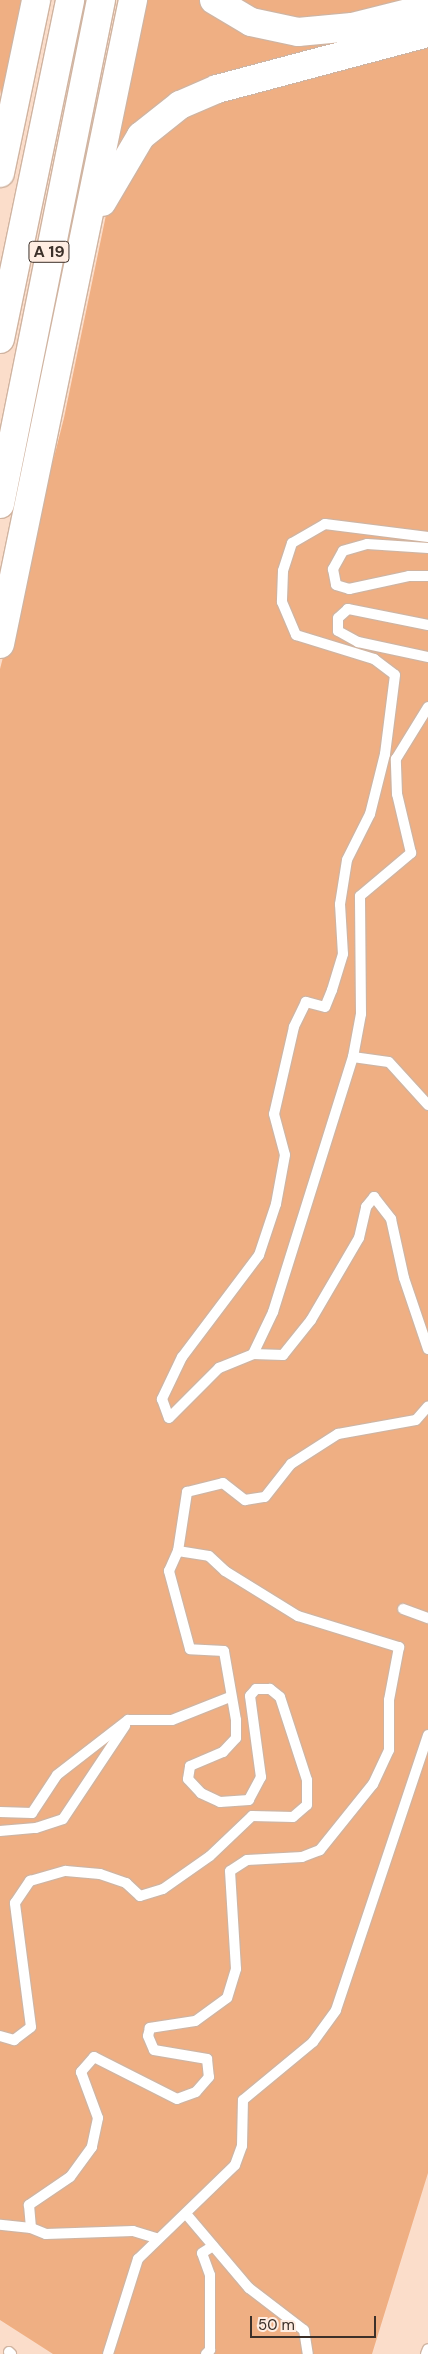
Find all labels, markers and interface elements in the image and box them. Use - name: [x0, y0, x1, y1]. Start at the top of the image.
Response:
- road number: A 19: [28, 238, 70, 266]
- scale bar: [253, 2306, 379, 2338]
- text: 50 m: [258, 2315, 295, 2335]

